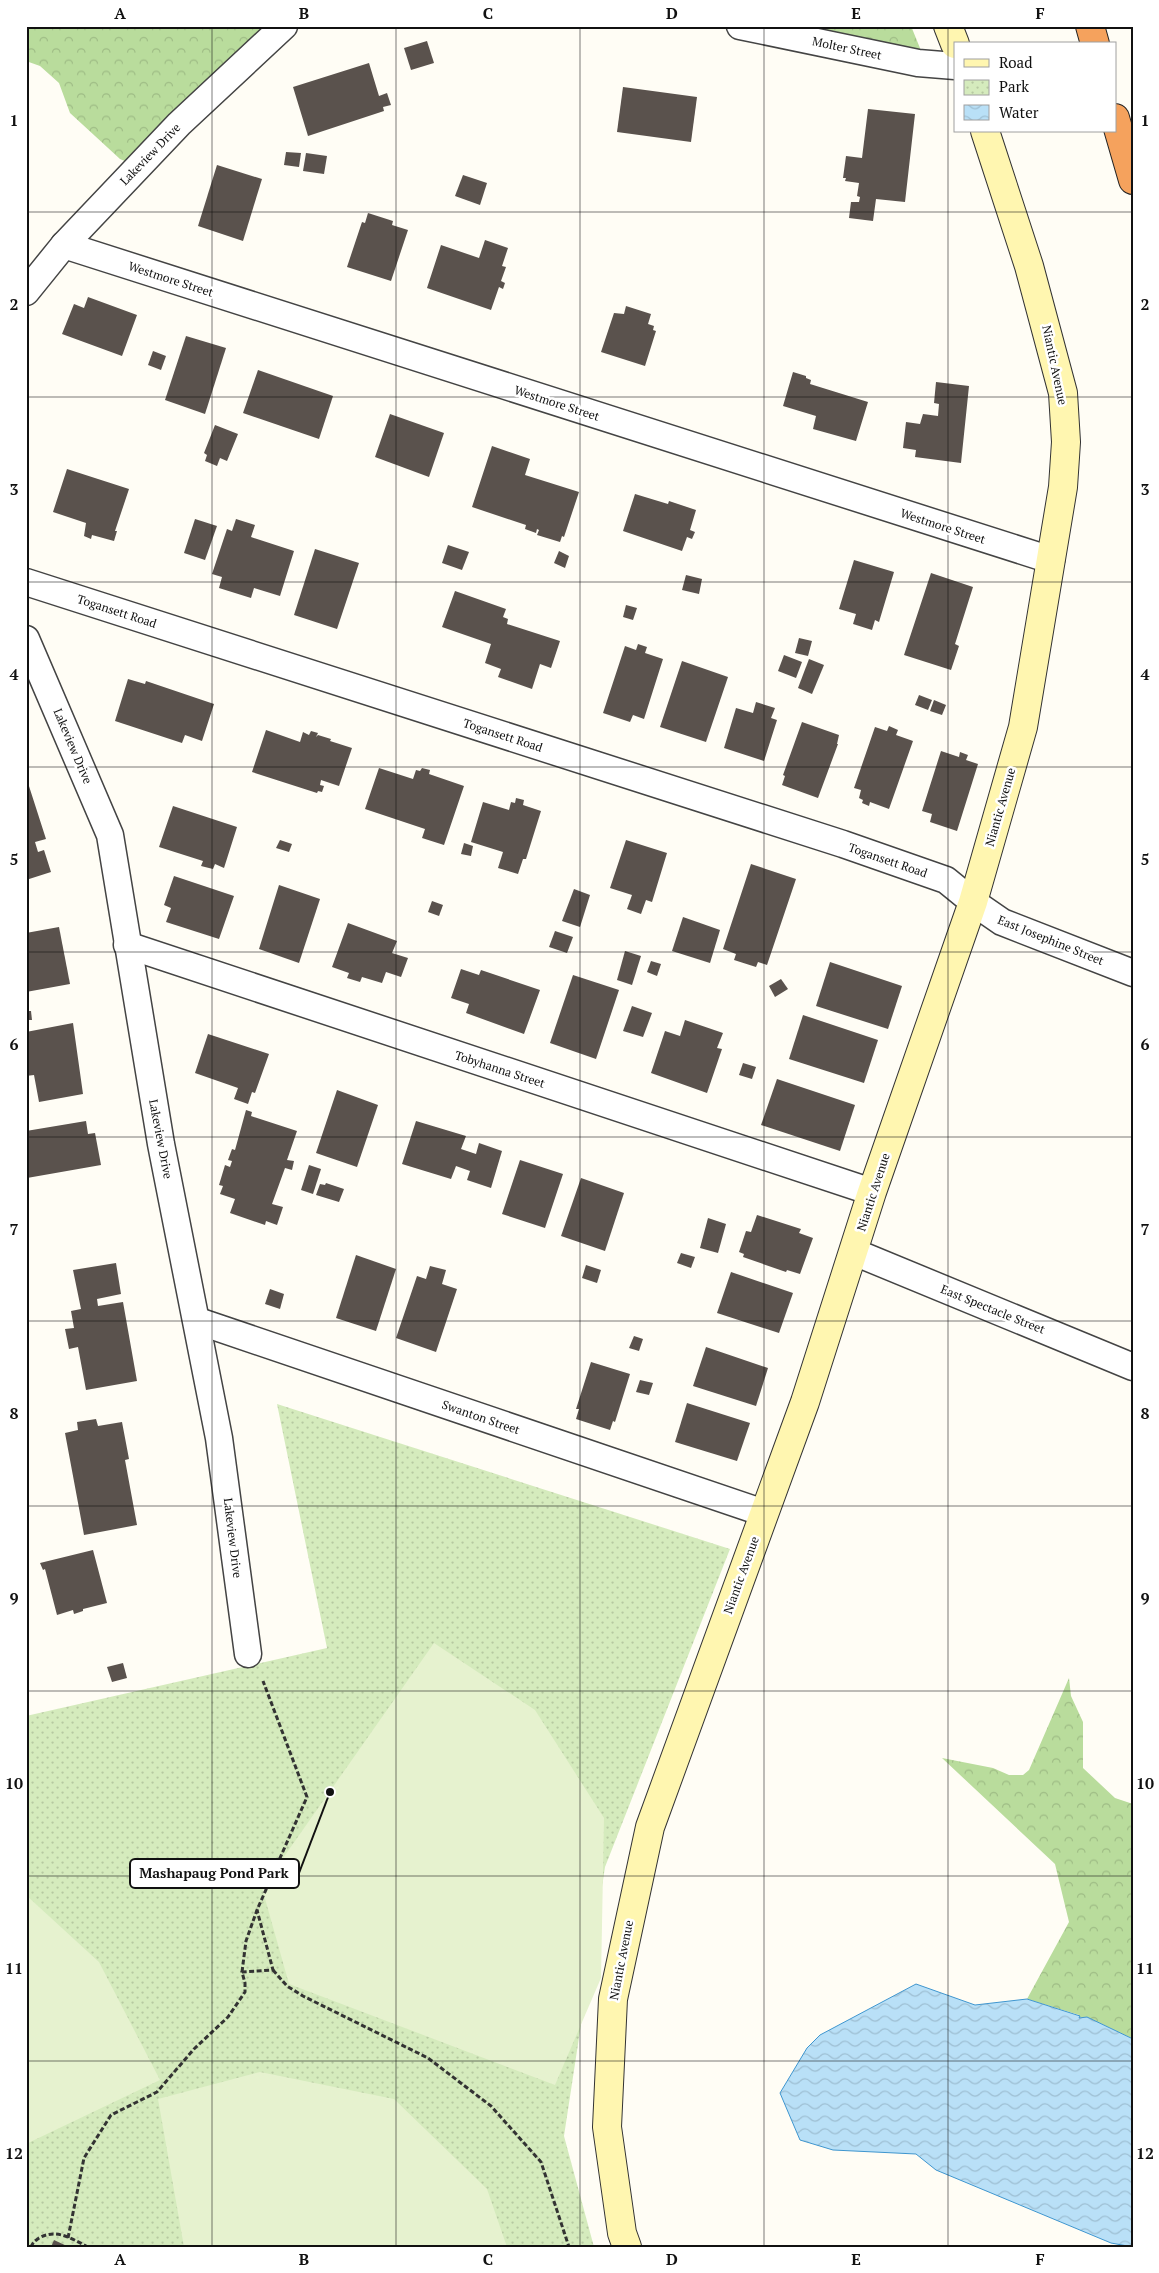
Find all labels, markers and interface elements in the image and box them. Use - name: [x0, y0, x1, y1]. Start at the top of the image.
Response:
- text: A: [114, 2, 126, 24]
- text: B: [299, 2, 309, 24]
- text: C: [483, 2, 493, 24]
- text: D: [666, 2, 678, 24]
- text: E: [851, 2, 861, 24]
- text: F: [1035, 2, 1045, 24]
- street label: Molter Street: [811, 33, 884, 63]
- legend: [954, 42, 1116, 132]
- text: Road: [999, 52, 1032, 72]
- text: Park: [999, 76, 1029, 96]
- text: Water: [999, 102, 1039, 122]
- text: 1: [9, 109, 19, 131]
- text: 1: [1140, 109, 1150, 131]
- street label: Lakeview Drive: [117, 120, 183, 188]
- street label: Westmore Street: [127, 258, 216, 300]
- text: 2: [9, 293, 19, 315]
- text: 2: [1140, 293, 1150, 315]
- street label: Niantic Avenue: [1039, 324, 1071, 406]
- street label: Westmore Street: [513, 382, 602, 424]
- text: 3: [9, 478, 19, 500]
- text: 3: [1140, 478, 1150, 500]
- street label: Westmore Street: [899, 505, 988, 547]
- street label: Togansett Road: [75, 591, 159, 631]
- text: 4: [9, 663, 19, 685]
- text: 4: [1140, 663, 1150, 685]
- street label: Lakeview Drive: [50, 706, 96, 786]
- street label: Togansett Road: [461, 715, 545, 755]
- street label: Niantic Avenue: [982, 766, 1018, 848]
- street label: Togansett Road: [846, 839, 930, 881]
- text: 5: [9, 848, 19, 870]
- text: 5: [1140, 848, 1150, 870]
- street label: East Josephine Street: [996, 912, 1107, 968]
- text: 6: [9, 1033, 19, 1055]
- text: 6: [1140, 1033, 1150, 1055]
- street label: Tobyhanna Street: [453, 1047, 548, 1091]
- street label: Lakeview Drive: [146, 1098, 176, 1180]
- street label: Niantic Avenue: [853, 1151, 893, 1233]
- text: 7: [9, 1218, 19, 1240]
- text: 7: [1140, 1218, 1150, 1240]
- street label: East Spectacle Street: [939, 1281, 1048, 1337]
- street label: Swanton Street: [440, 1397, 522, 1438]
- text: 8: [9, 1402, 19, 1424]
- text: 8: [1140, 1402, 1150, 1424]
- street label: Lakeview Drive: [221, 1497, 245, 1579]
- street label: Niantic Avenue: [720, 1534, 762, 1616]
- text: 9: [9, 1587, 19, 1609]
- text: 9: [1140, 1587, 1150, 1609]
- text: 10: [5, 1772, 23, 1794]
- text: 10: [1136, 1772, 1154, 1794]
- callout: Mashapaug Pond Park: [130, 1859, 299, 1888]
- text: Mashapaug Pond Park: [139, 1863, 290, 1882]
- street label: Niantic Avenue: [606, 1919, 636, 2001]
- text: 11: [5, 1957, 23, 1979]
- text: 11: [1136, 1957, 1154, 1979]
- text: 12: [5, 2142, 23, 2164]
- text: 12: [1136, 2142, 1154, 2164]
- text: A: [114, 2248, 126, 2270]
- text: B: [299, 2248, 309, 2270]
- text: C: [483, 2248, 493, 2270]
- text: D: [666, 2248, 678, 2270]
- text: E: [851, 2248, 861, 2270]
- text: F: [1035, 2248, 1045, 2270]

